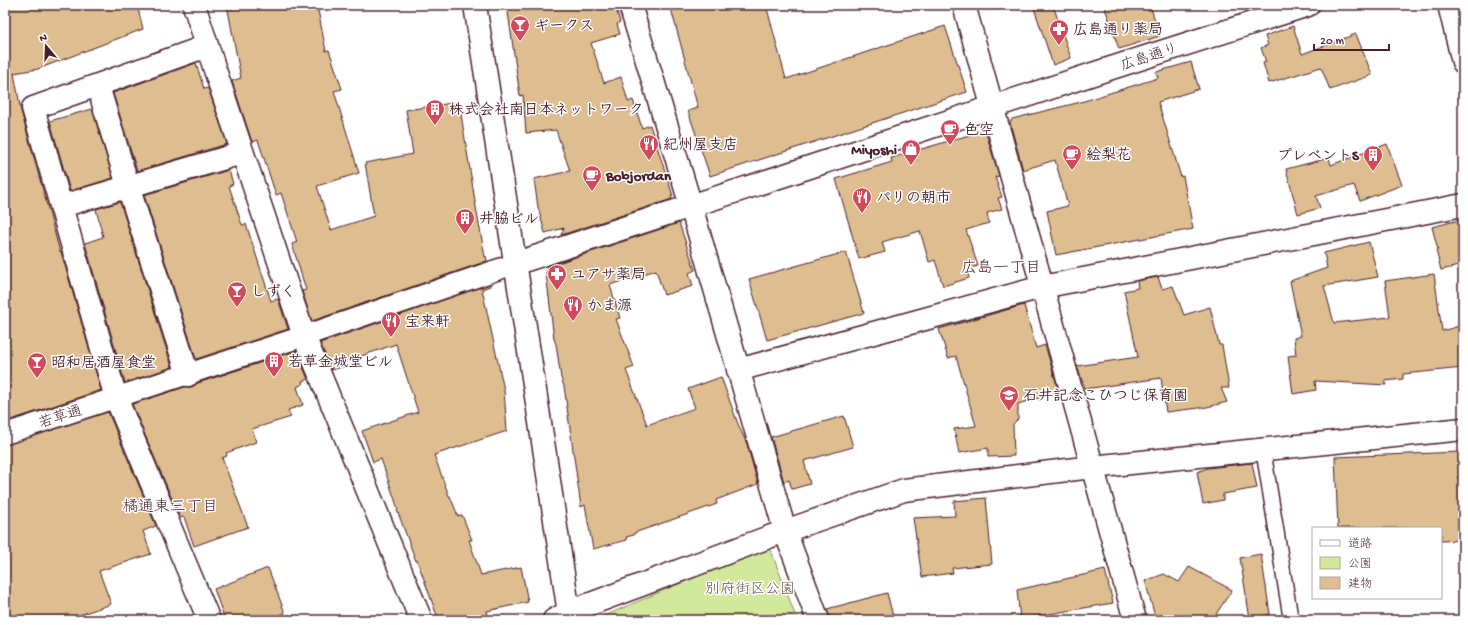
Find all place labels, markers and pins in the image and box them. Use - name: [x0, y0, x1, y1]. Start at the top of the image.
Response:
- bar icon: ギークス: [509, 14, 531, 42]
- place label: ギークス: [534, 18, 594, 36]
- pharmacy icon: 広島通り薬局: [1048, 18, 1070, 46]
- place label: 広島通り薬局: [1073, 21, 1163, 40]
- building icon: 株式会社南日本ネットワーク: [424, 98, 446, 126]
- place label: 株式会社南日本ネットワーク: [449, 101, 643, 120]
- cafe icon: 色空: [939, 118, 961, 146]
- place label: 色空: [964, 121, 994, 140]
- restaurant icon: 紀州屋支店: [638, 133, 660, 161]
- place label: 紀州屋支店: [663, 136, 738, 155]
- shop icon: Miyoshi: [900, 138, 922, 166]
- place label: Miyoshi: [851, 142, 897, 160]
- cafe icon: 絵梨花: [1061, 143, 1083, 171]
- building icon: プレベントS: [1362, 144, 1384, 172]
- place label: 絵梨花: [1086, 146, 1131, 165]
- place label: プレベントS: [1277, 148, 1360, 166]
- cafe icon: Bobjordan: [581, 164, 603, 192]
- place label: Bobjordan: [605, 168, 672, 186]
- restaurant icon: パリの朝市: [851, 186, 873, 214]
- place label: パリの朝市: [876, 189, 951, 208]
- building icon: 井脇ビル: [454, 207, 476, 235]
- place label: 井脇ビル: [479, 210, 539, 229]
- pharmacy icon: ユアサ薬局: [546, 263, 568, 291]
- place label: ユアサ薬局: [571, 266, 646, 285]
- bar icon: しずく: [226, 280, 248, 308]
- place label: しずく: [251, 283, 296, 302]
- restaurant icon: かま源: [562, 294, 584, 322]
- place label: かま源: [587, 298, 632, 316]
- restaurant icon: 宝来軒: [380, 310, 402, 338]
- place label: 宝来軒: [405, 313, 450, 332]
- building icon: 若草金城堂ビル: [263, 350, 285, 378]
- bar icon: 昭和居酒屋食堂: [26, 351, 48, 379]
- place label: 若草金城堂ビル: [288, 353, 393, 372]
- place label: 昭和居酒屋食堂: [51, 354, 156, 373]
- school or university icon: 石井記念こひつじ保育園: [998, 384, 1020, 412]
- place label: 石井記念こひつじ保育園: [1023, 387, 1188, 406]

